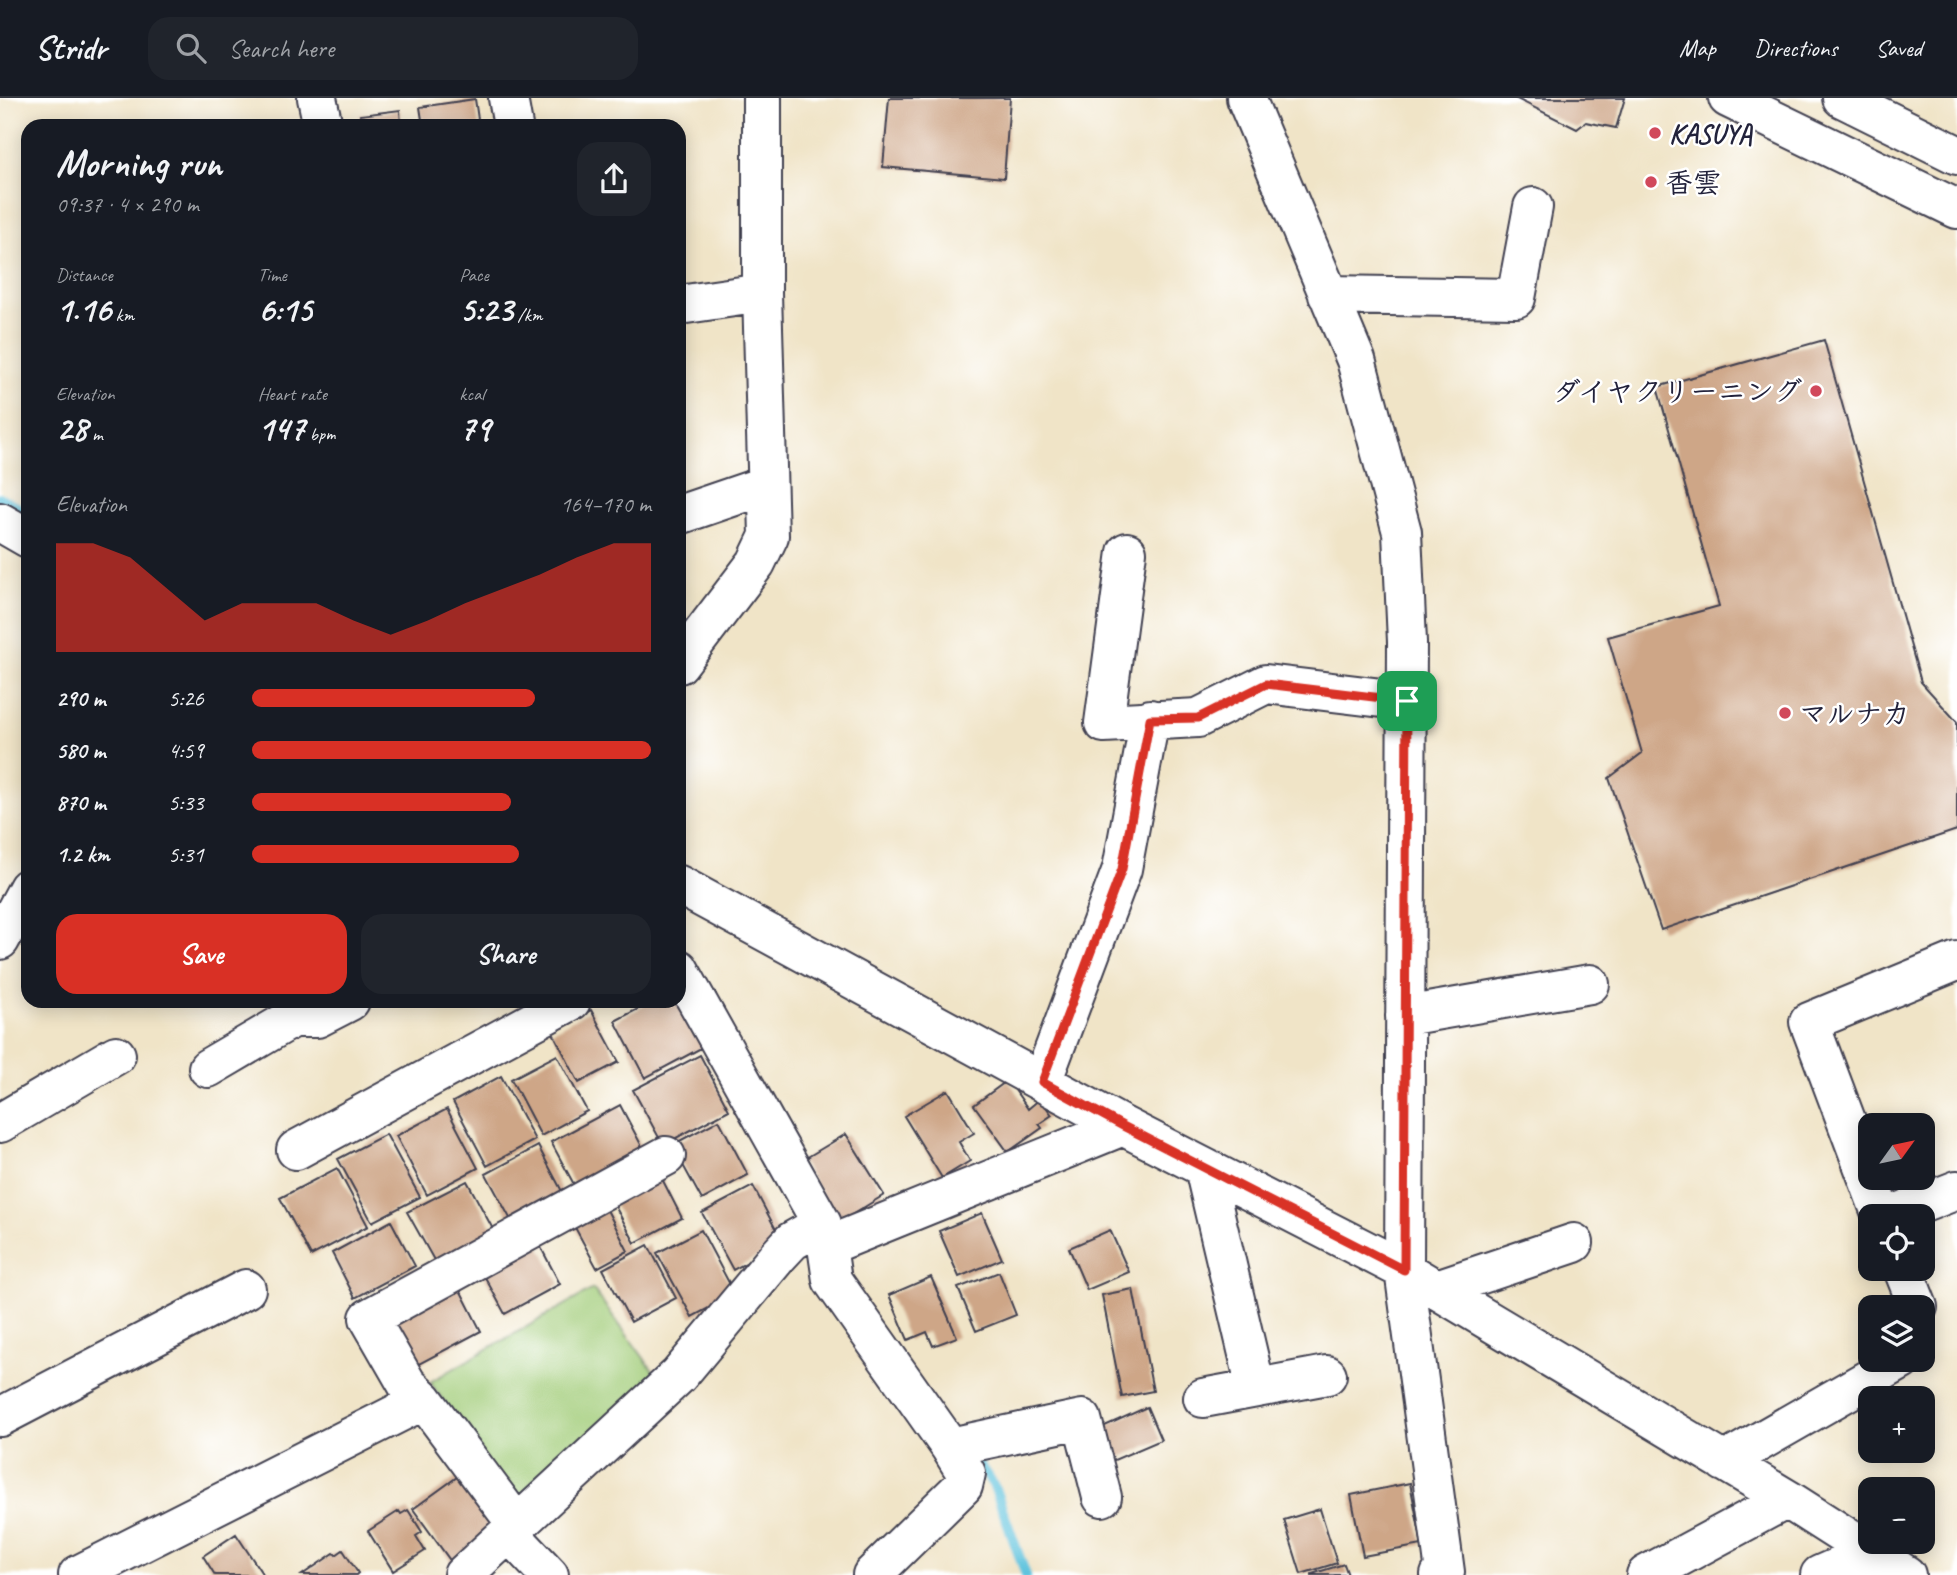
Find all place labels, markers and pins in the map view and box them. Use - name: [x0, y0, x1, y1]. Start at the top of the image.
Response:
- place label: KASUYA: [1669, 116, 1754, 151]
- marker: KASUYA: [1647, 125, 1663, 141]
- place label: 香雲: [1665, 165, 1721, 200]
- marker: 香雲: [1643, 174, 1659, 190]
- place label: ダイヤクリーニング: [1553, 374, 1802, 409]
- marker: ダイヤクリーニング: [1808, 383, 1824, 399]
- pin: [1377, 671, 1437, 731]
- place label: マルナカ: [1799, 696, 1910, 731]
- marker: マルナカ: [1777, 705, 1793, 721]

